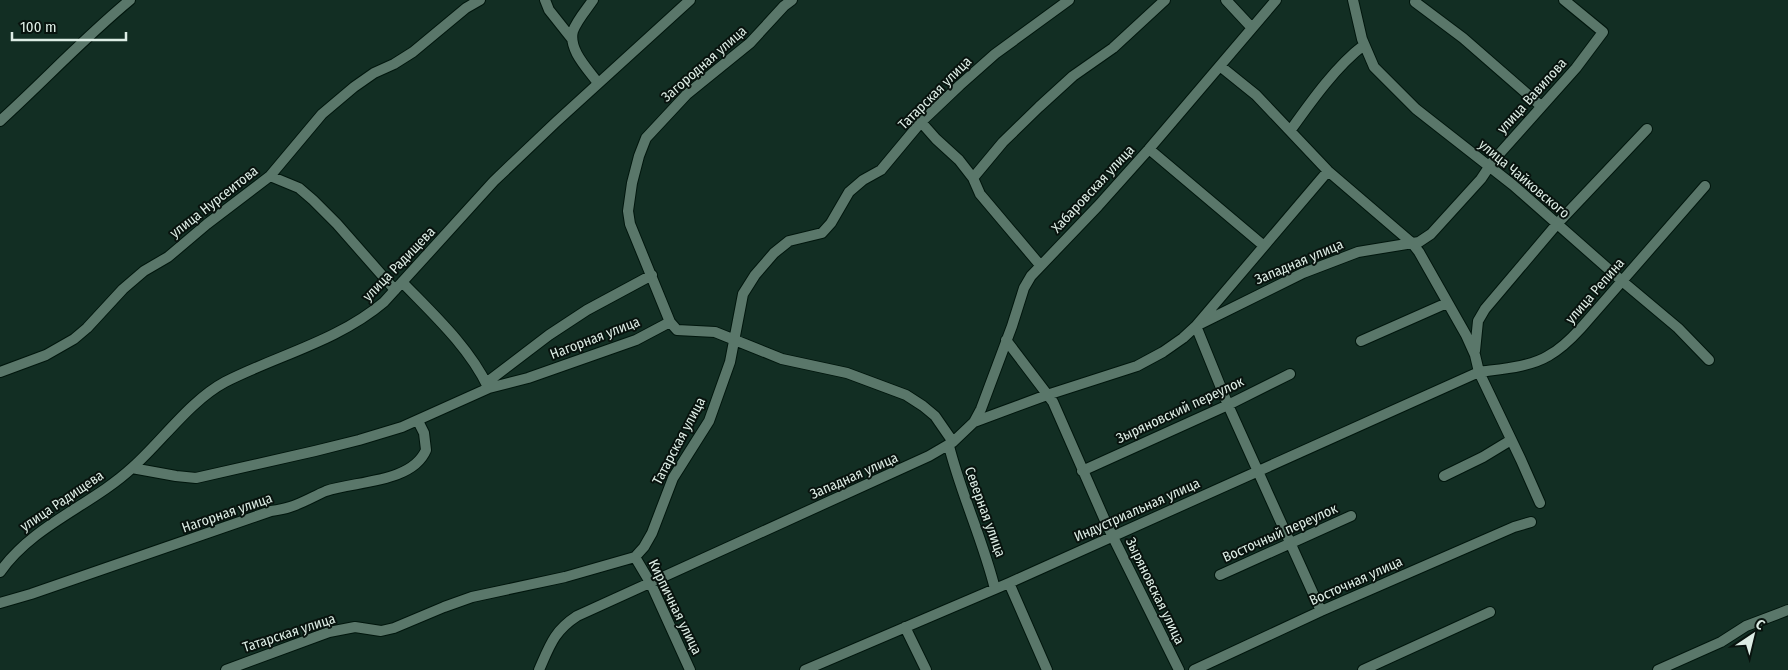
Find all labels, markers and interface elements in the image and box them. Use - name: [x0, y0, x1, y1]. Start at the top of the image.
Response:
- scale bar: [12, 10, 126, 42]
- text: 100 m: [20, 18, 57, 36]
- street label: Загородная улица: [658, 22, 750, 106]
- street label: Татарская улица: [895, 53, 975, 133]
- street label: улица Вавилова: [1494, 55, 1570, 137]
- street label: улица Чайковского: [1475, 136, 1573, 222]
- street label: Хабаровская улица: [1048, 141, 1138, 236]
- street label: улица Нурсеитова: [167, 162, 262, 242]
- street label: улица Радищева: [359, 223, 439, 305]
- street label: Западная улица: [1252, 236, 1346, 288]
- street label: улица Репина: [1562, 255, 1628, 327]
- street label: Нагорная улица: [548, 313, 642, 363]
- street label: Зыряновский переулок: [1114, 373, 1247, 447]
- street label: Татарская улица: [649, 394, 709, 488]
- street label: Западная улица: [807, 449, 901, 503]
- street label: Северная улица: [961, 465, 1009, 560]
- street label: улица Радищева: [17, 467, 107, 535]
- street label: Индустриальная улица: [1071, 475, 1203, 545]
- street label: Нагорная улица: [179, 489, 275, 536]
- street label: Восточный переулок: [1220, 500, 1341, 566]
- street label: Зыряновская улица: [1122, 535, 1188, 647]
- street label: Восточная улица: [1307, 553, 1405, 609]
- street label: Кирпичная улица: [645, 557, 705, 658]
- street label: Татарская улица: [241, 610, 338, 656]
- north arrow: [1728, 610, 1778, 660]
- text: С: [1752, 616, 1769, 634]

